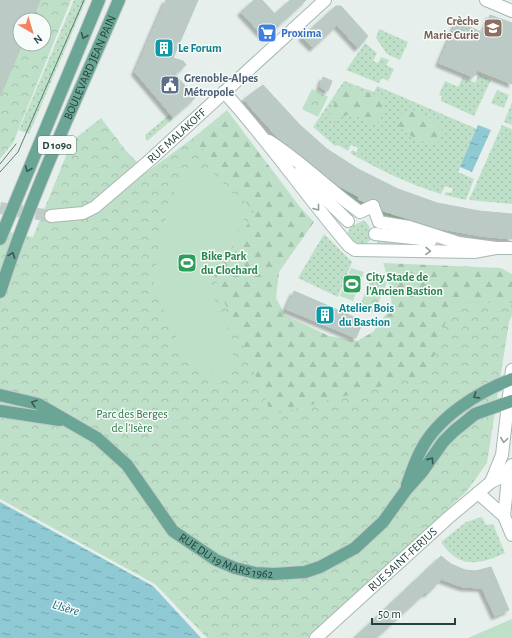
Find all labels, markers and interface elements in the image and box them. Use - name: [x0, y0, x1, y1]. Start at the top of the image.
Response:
- north arrow: [12, 12, 52, 52]
- street label: BOULEVARD JEAN PAIN: [62, 13, 118, 121]
- place label: Crèche Marie Curie: [424, 15, 479, 41]
- school or university icon: Crèche Marie Curie: [482, 17, 504, 39]
- supermarket icon: Proxima: [256, 22, 278, 44]
- place label: Proxima: [281, 27, 322, 39]
- one-way arrow: [81, 31, 89, 39]
- text: N: [31, 33, 44, 46]
- building icon: Le Forum: [153, 37, 175, 59]
- place label: Le Forum: [178, 42, 222, 54]
- place label: Grenoble-Alpes Métropole: [184, 72, 259, 98]
- public building icon: Grenoble-Alpes Métropole: [159, 74, 181, 96]
- street label: RUE MALAKOFF: [145, 106, 209, 165]
- road number: D 1090: [38, 136, 76, 154]
- one-way arrow: [25, 165, 33, 172]
- one-way arrow: [312, 204, 319, 211]
- one-way arrow: [425, 247, 431, 255]
- place label: Bike Park du Clochard: [201, 250, 259, 276]
- one-way arrow: [8, 252, 16, 259]
- sports icon: Bike Park du Clochard: [176, 252, 198, 274]
- place label: City Stade de l'Ancien Bastion: [366, 271, 443, 297]
- sports icon: City Stade de l'Ancien Bastion: [341, 273, 363, 295]
- place label: Atelier Bois du Bastion: [339, 302, 394, 328]
- building icon: Atelier Bois du Bastion: [314, 304, 336, 326]
- one-way arrow: [473, 392, 480, 399]
- one-way arrow: [31, 399, 38, 408]
- park label: Parc des Berges de l'Isère: [96, 408, 168, 434]
- one-way arrow: [500, 437, 509, 443]
- one-way arrow: [426, 457, 433, 464]
- street label: RUE SAINT-FERJUS: [366, 525, 440, 594]
- street label: RUE DU 19 MARS 1962: [177, 531, 274, 580]
- water label: L'Isère: [51, 598, 81, 619]
- scale bar: [372, 600, 455, 626]
- text: 50 m: [378, 608, 401, 620]

